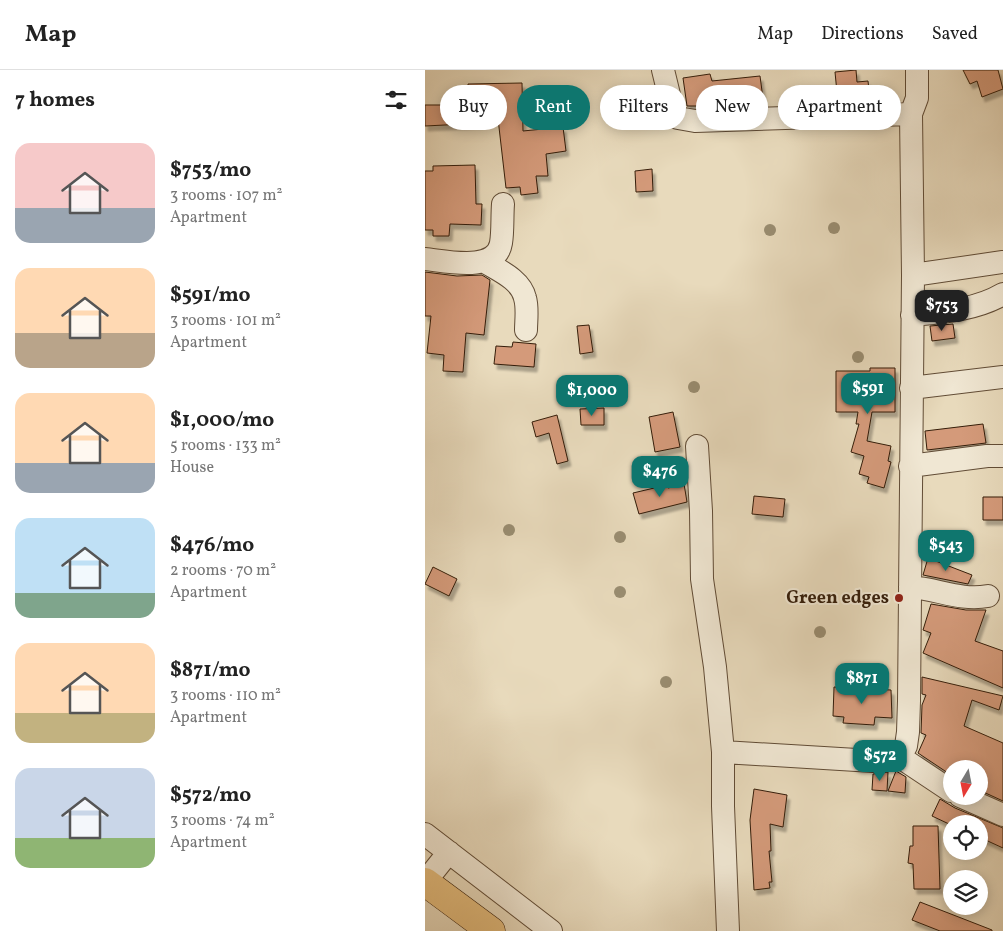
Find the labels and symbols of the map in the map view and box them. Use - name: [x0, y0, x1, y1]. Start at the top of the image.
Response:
- pin: $753: [912, 290, 972, 332]
- pin: $591: [838, 372, 898, 415]
- pin: $1,000: [551, 374, 633, 417]
- pin: $476: [630, 456, 690, 498]
- pin: $543: [916, 530, 976, 572]
- place label: Green edges: [786, 586, 889, 611]
- marker: Green edges: [893, 592, 905, 604]
- pin: $871: [832, 662, 892, 705]
- pin: $572: [850, 740, 910, 782]
- north arrow: [943, 760, 987, 805]

